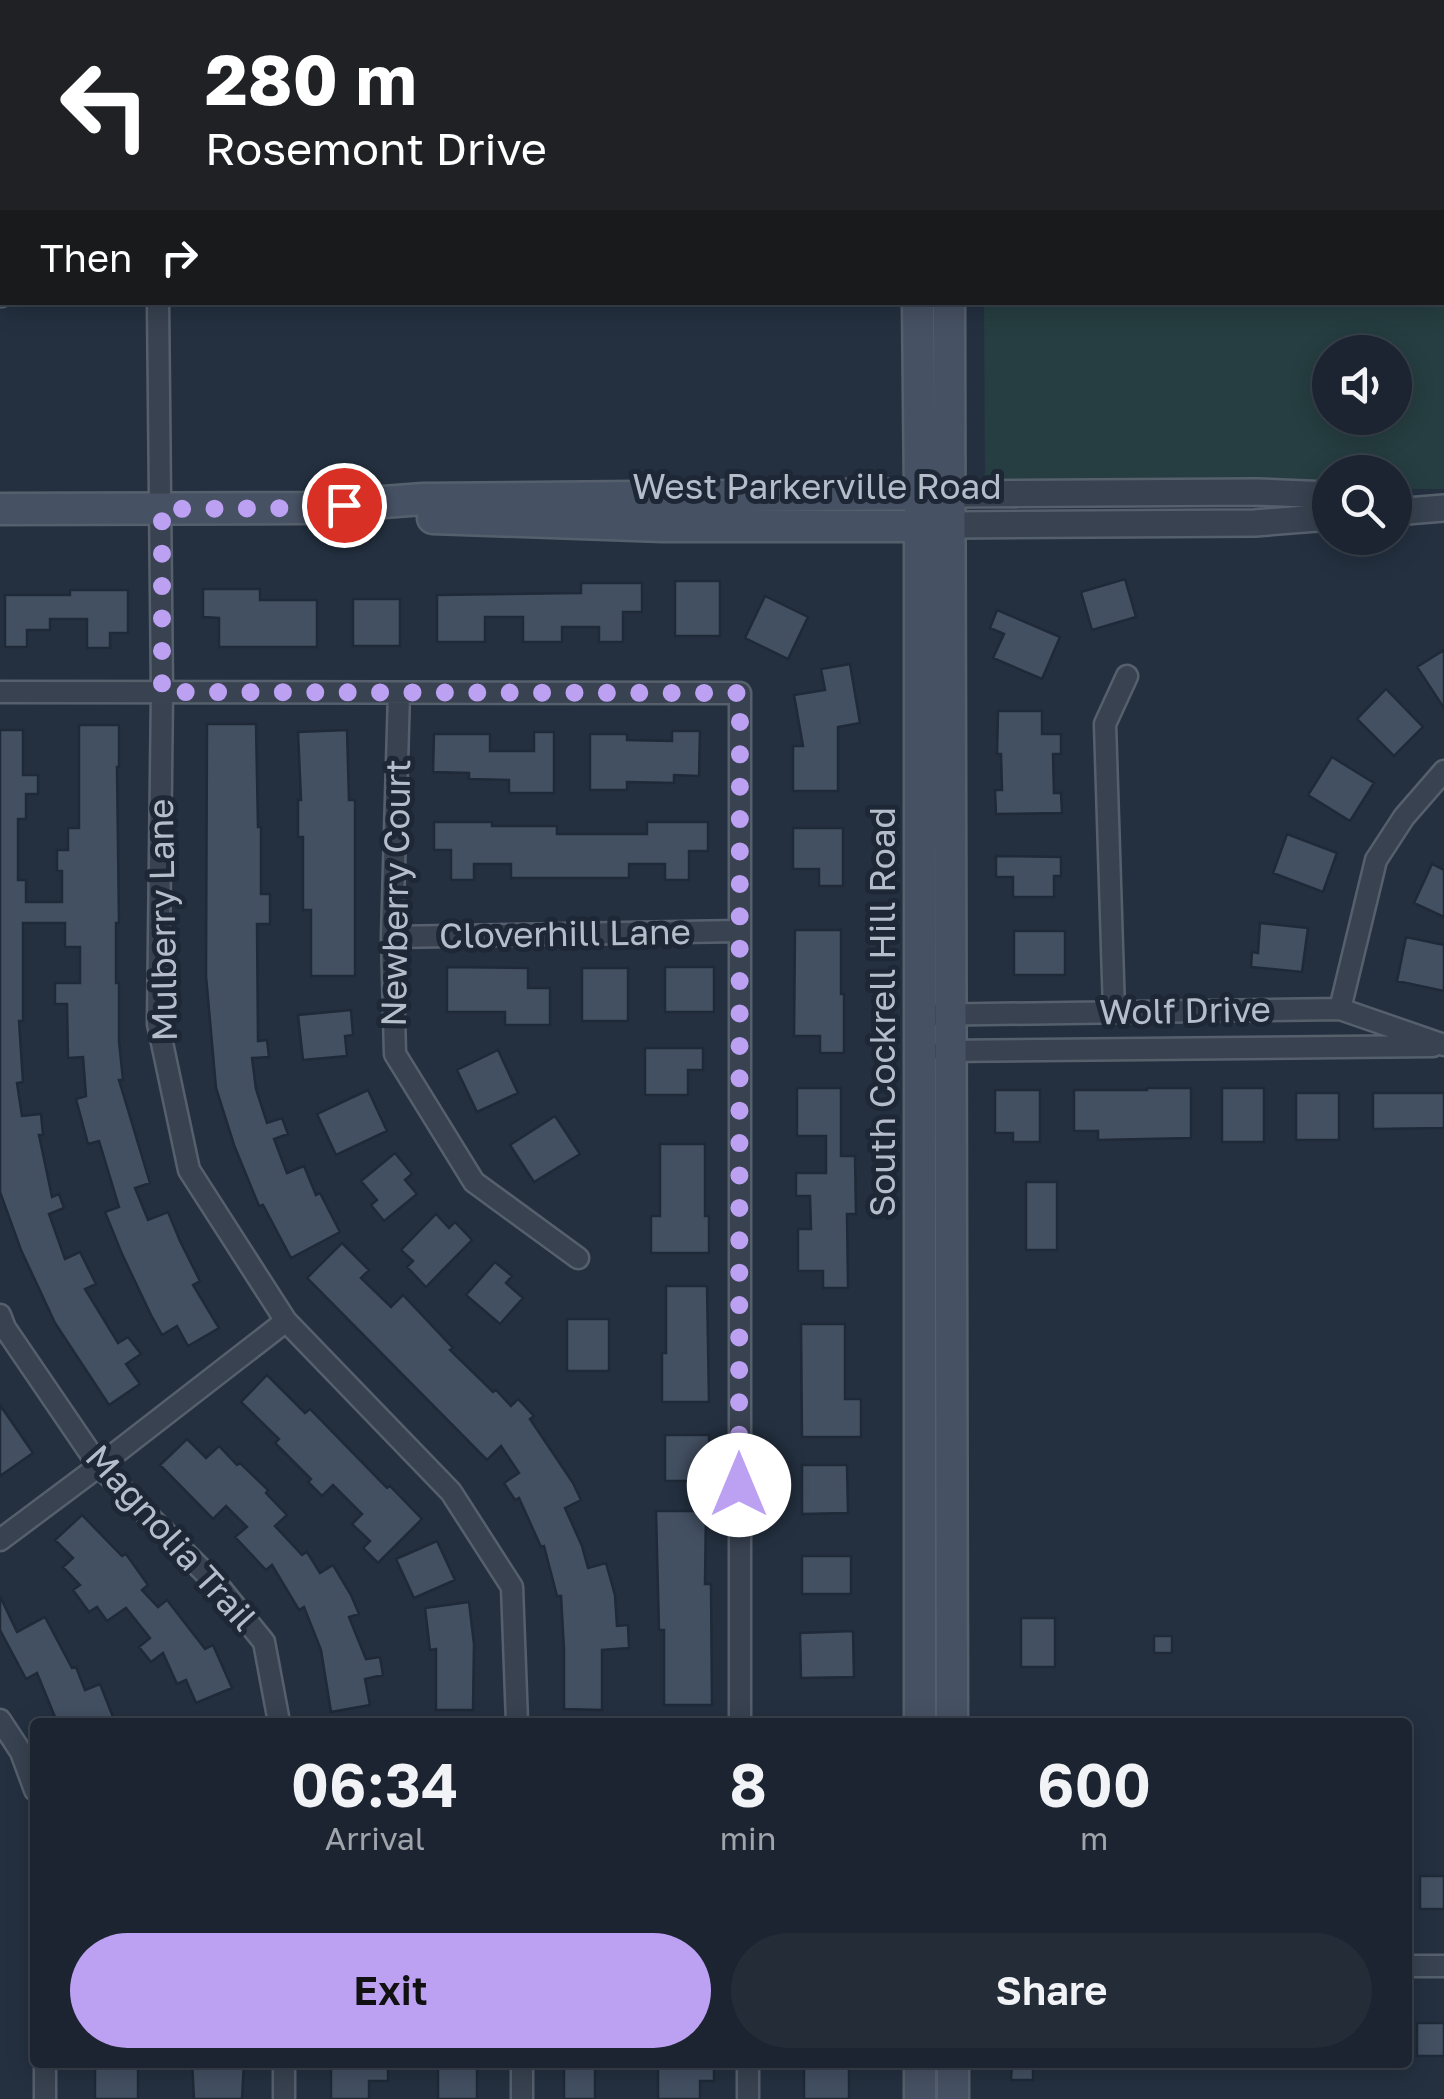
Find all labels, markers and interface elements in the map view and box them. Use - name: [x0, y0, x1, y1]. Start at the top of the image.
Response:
- text: 280 m: [205, 36, 417, 120]
- icon: left: [40, 40, 170, 170]
- text: Rosemont Drive: [205, 121, 547, 175]
- icon: right: [152, 230, 207, 285]
- text: Then: [40, 235, 132, 280]
- map controls: [1312, 335, 1412, 555]
- button: sound: [1312, 335, 1412, 435]
- button: search: [1312, 455, 1412, 555]
- pin: [302, 463, 387, 548]
- street label: West Parkerville Road: [632, 465, 1002, 507]
- icon: arrive: [317, 478, 372, 533]
- street label: Newberry Court: [372, 759, 418, 1027]
- street label: Mulberry Lane: [139, 798, 185, 1042]
- street label: South Cockrell Hill Road: [861, 807, 903, 1217]
- street label: Cloverhill Lane: [439, 910, 691, 956]
- street label: Wolf Drive: [1099, 988, 1271, 1032]
- position arrow: [687, 1433, 791, 1537]
- street label: Magnolia Trail: [77, 1436, 266, 1639]
- text: 06:34: [291, 1748, 459, 1820]
- text: 8: [729, 1748, 767, 1820]
- text: 600: [1037, 1748, 1151, 1820]
- text: Arrival: [325, 1819, 425, 1857]
- text: min: [720, 1819, 776, 1857]
- text: m: [1080, 1819, 1108, 1857]
- button: Exit: [70, 1933, 711, 2048]
- button: Share: [731, 1933, 1372, 2048]

